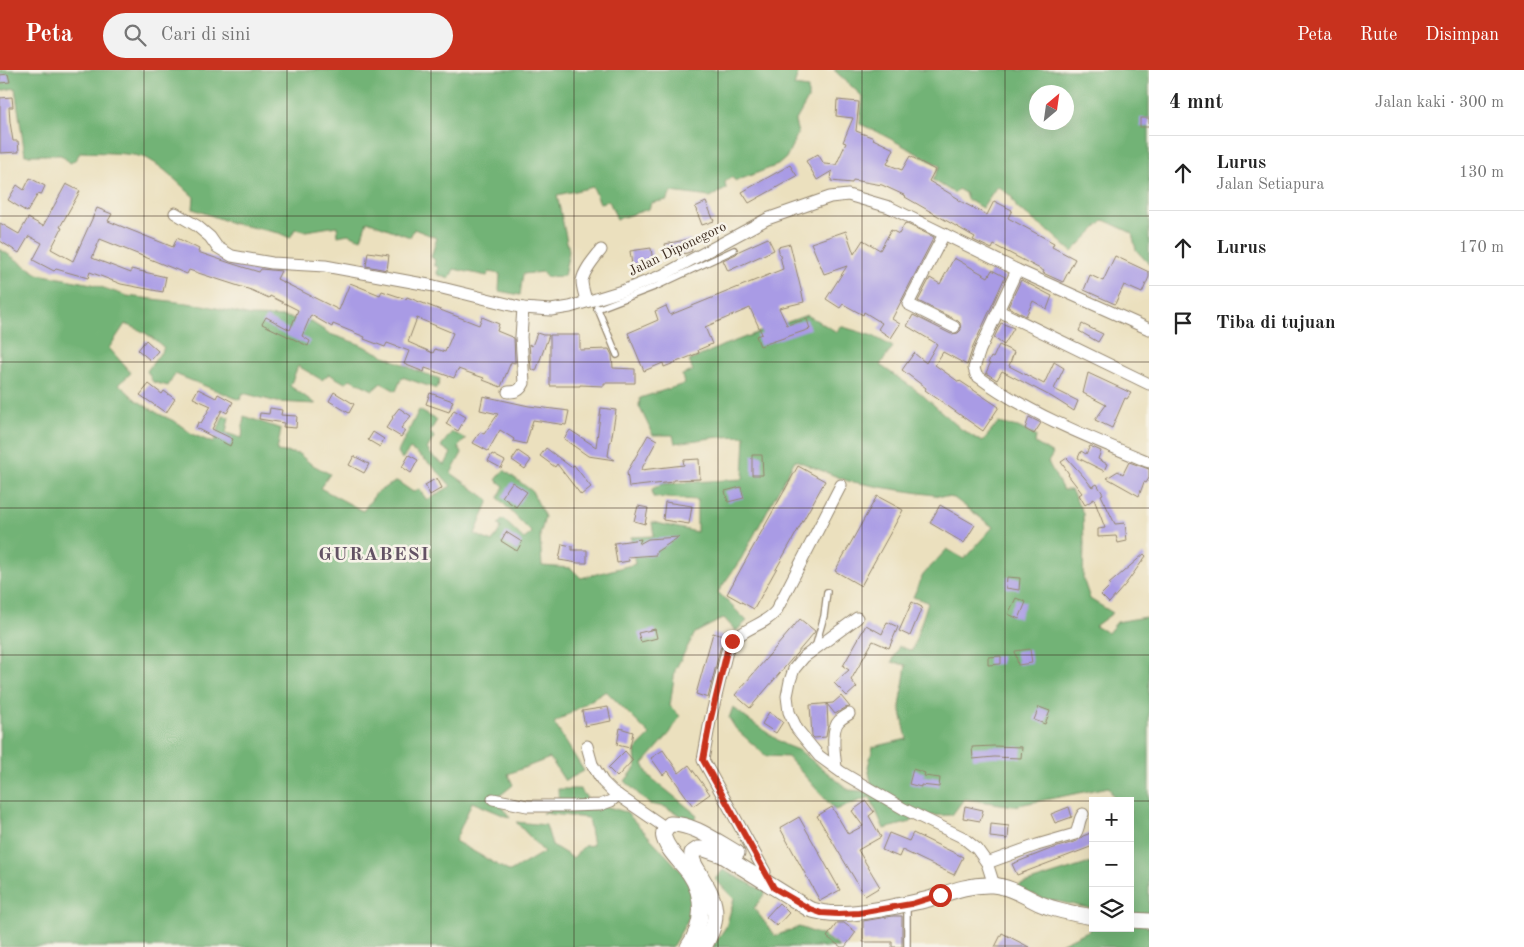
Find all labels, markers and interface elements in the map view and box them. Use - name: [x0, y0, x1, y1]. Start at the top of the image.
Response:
- search box: [103, 13, 453, 58]
- icon: search: [121, 21, 149, 49]
- text: Peta: [25, 23, 73, 47]
- text: Cari di sini: [161, 26, 250, 45]
- text: Peta: [1297, 26, 1332, 44]
- text: Rute: [1360, 26, 1397, 44]
- text: Disimpan: [1425, 26, 1499, 44]
- north arrow: [1029, 85, 1074, 130]
- text: 4 mnt: [1169, 92, 1223, 113]
- text: Jalan kaki · 300 m: [1375, 95, 1504, 111]
- text: Lurus: [1216, 154, 1266, 173]
- icon: ahead: [1169, 159, 1197, 187]
- text: 130 m: [1459, 165, 1504, 181]
- text: Jalan Setiapura: [1216, 177, 1324, 193]
- street label: Jalan Diponegoro: [626, 219, 729, 279]
- icon: ahead: [1169, 234, 1197, 262]
- text: Lurus: [1216, 239, 1266, 258]
- text: 170 m: [1459, 240, 1504, 256]
- icon: arrive: [1169, 309, 1197, 337]
- text: Tiba di tujuan: [1216, 314, 1336, 333]
- district label: GURABESI: [318, 546, 430, 565]
- route end: [721, 630, 744, 653]
- map controls: [1089, 797, 1134, 932]
- button: +: [1089, 797, 1134, 842]
- button: −: [1089, 842, 1134, 887]
- route start: [929, 884, 952, 907]
- button: layers: [1089, 887, 1134, 932]

